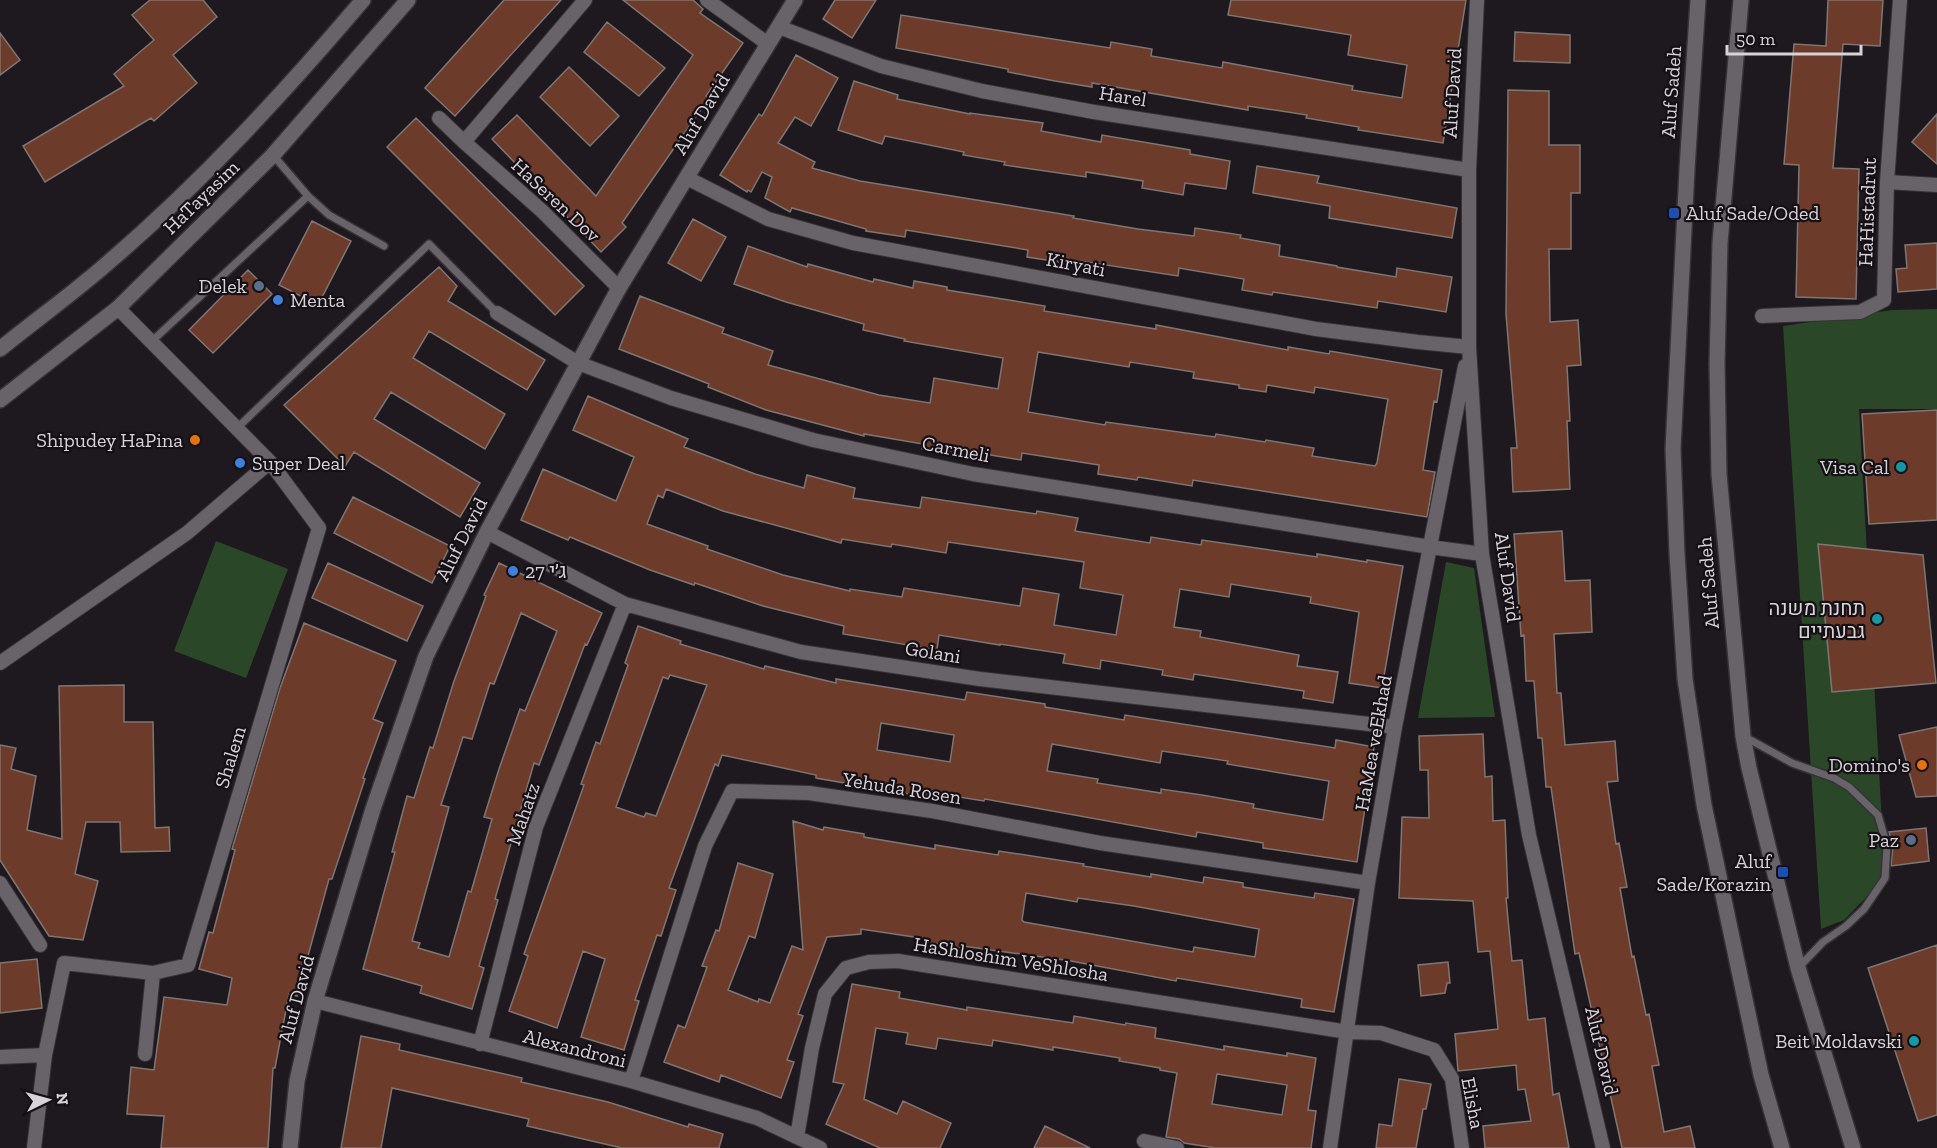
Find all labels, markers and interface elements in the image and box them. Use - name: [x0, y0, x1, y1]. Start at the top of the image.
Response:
- scale bar: [1727, 18, 1860, 56]
- text: 50 m: [1736, 28, 1776, 50]
- street label: Aluf Sadeh: [1656, 44, 1686, 139]
- street label: Aluf David: [1438, 47, 1466, 139]
- street label: Aluf David: [667, 69, 735, 159]
- street label: Harel: [1098, 80, 1148, 112]
- street label: HaSeren Dov: [507, 153, 605, 247]
- street label: HaTayasim: [158, 154, 244, 239]
- street label: HaHistadrut: [1853, 156, 1881, 267]
- place label: Aluf Sade/Oded: [1686, 201, 1820, 225]
- marker: Aluf Sade/Oded: [1667, 206, 1681, 220]
- street label: Kiryati: [1044, 247, 1108, 282]
- place label: Delek: [198, 274, 248, 298]
- marker: Delek: [252, 279, 266, 293]
- place label: Menta: [290, 288, 345, 312]
- marker: Menta: [271, 293, 285, 307]
- place label: Shipudey HaPina: [36, 428, 183, 452]
- street label: Carmeli: [920, 431, 992, 467]
- marker: Shipudey HaPina: [188, 433, 202, 447]
- place label: Super Deal: [252, 451, 345, 475]
- place label: Visa Cal: [1819, 455, 1889, 479]
- marker: Super Deal: [233, 456, 247, 470]
- marker: Visa Cal: [1894, 460, 1908, 474]
- street label: Aluf David: [430, 493, 492, 585]
- street label: Aluf David: [1490, 531, 1526, 623]
- street label: Aluf Sadeh: [1692, 535, 1724, 630]
- place label: ג׳י 27: [525, 559, 566, 583]
- marker: ג׳י 27: [506, 564, 520, 578]
- place label: תחנת משנה גבעתיים: [1769, 596, 1865, 643]
- marker: תחנת משנה גבעתיים: [1870, 612, 1884, 626]
- street label: Golani: [903, 636, 963, 668]
- street label: HaMea veEkhad: [1349, 673, 1397, 813]
- street label: Shalem: [209, 722, 251, 791]
- place label: Domino's: [1829, 753, 1910, 777]
- marker: Domino's: [1915, 758, 1929, 772]
- street label: Yehuda Rosen: [840, 767, 964, 809]
- street label: Mahatz: [501, 780, 545, 848]
- place label: Paz: [1869, 828, 1899, 852]
- marker: Paz: [1904, 833, 1918, 847]
- place label: Aluf Sade/Korazin: [1656, 849, 1773, 896]
- marker: Aluf Sade/Korazin: [1776, 865, 1790, 879]
- street label: HaShloshim VeShlosha: [912, 932, 1110, 986]
- street label: Aluf David: [273, 952, 319, 1046]
- street label: Aluf David: [1580, 1004, 1624, 1098]
- street label: Alexandroni: [521, 1024, 630, 1073]
- place label: Beit Moldavski: [1775, 1029, 1902, 1053]
- marker: Beit Moldavski: [1907, 1034, 1921, 1048]
- north arrow: [18, 1070, 78, 1130]
- street label: Elisha: [1456, 1075, 1490, 1131]
- text: N: [52, 1092, 72, 1106]

